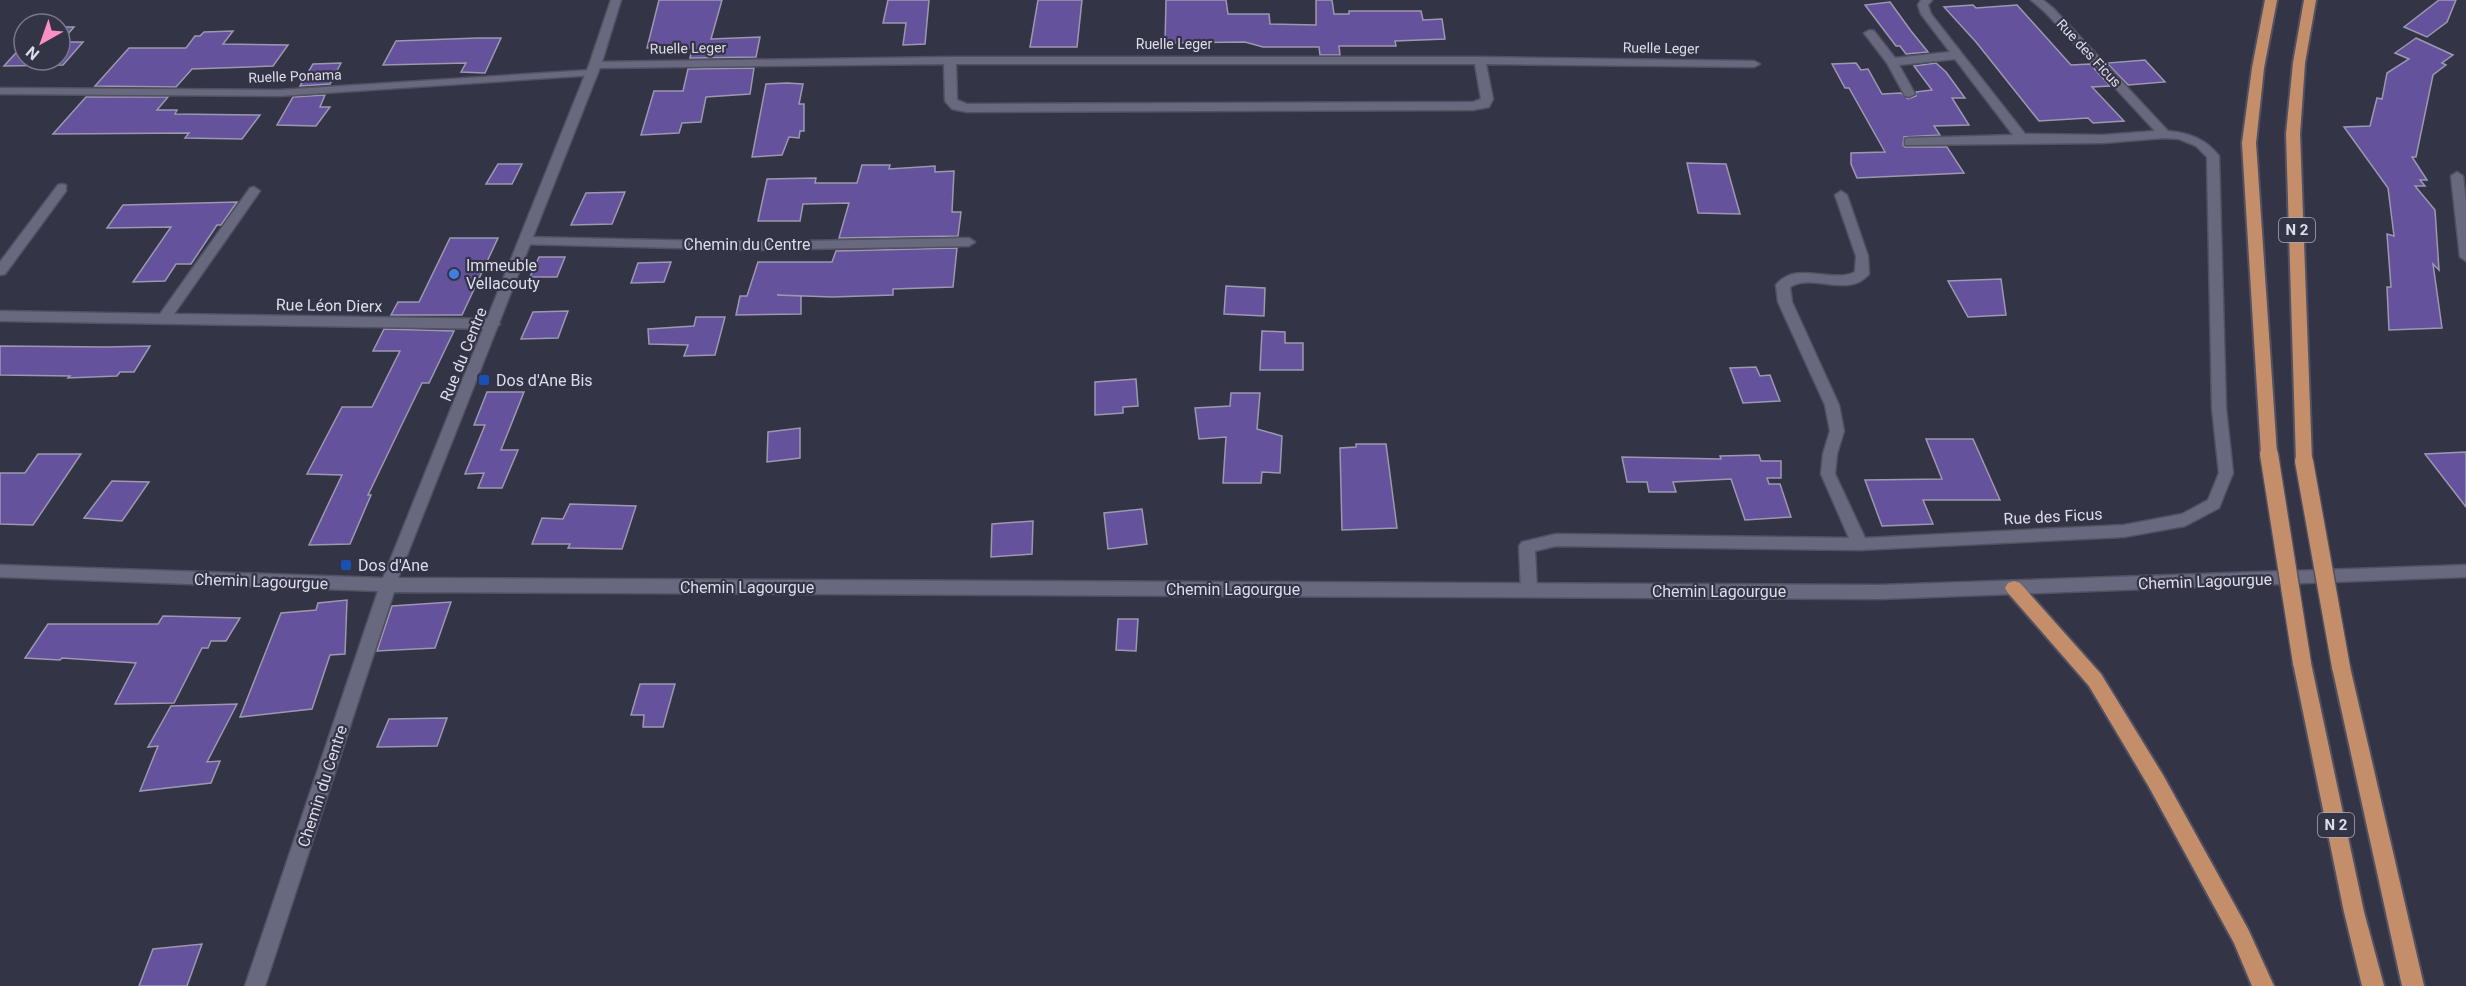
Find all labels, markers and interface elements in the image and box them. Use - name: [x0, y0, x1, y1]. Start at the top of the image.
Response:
- north arrow: [12, 12, 72, 72]
- street label: Rue des Ficus: [2054, 16, 2124, 90]
- street label: Ruelle Leger: [1136, 36, 1212, 52]
- street label: Ruelle Leger: [650, 39, 727, 57]
- street label: Ruelle Leger: [1623, 39, 1700, 57]
- text: N: [22, 42, 43, 64]
- street label: Ruelle Ponama: [248, 66, 342, 86]
- road number: N 2: [2279, 218, 2315, 242]
- street label: Chemin du Centre: [684, 235, 810, 254]
- place label: Immeuble Vellacouty: [466, 256, 540, 293]
- marker: Immeuble Vellacouty: [447, 267, 461, 281]
- street label: Rue Léon Dierx: [276, 295, 382, 316]
- street label: Rue du Centre: [436, 304, 491, 404]
- place label: Dos d'Ane Bis: [496, 371, 593, 390]
- marker: Dos d'Ane Bis: [477, 373, 491, 387]
- street label: Rue des Ficus: [2003, 504, 2103, 529]
- place label: Dos d'Ane: [358, 556, 429, 575]
- marker: Dos d'Ane: [339, 558, 353, 572]
- street label: Chemin Lagourgue: [194, 570, 328, 593]
- street label: Chemin Lagourgue: [2138, 570, 2272, 593]
- street label: Chemin Lagourgue: [680, 578, 814, 597]
- street label: Chemin Lagourgue: [1166, 580, 1300, 599]
- street label: Chemin Lagourgue: [1652, 582, 1786, 601]
- street label: Chemin du Centre: [294, 723, 351, 849]
- road number: N 2: [2318, 813, 2354, 837]

